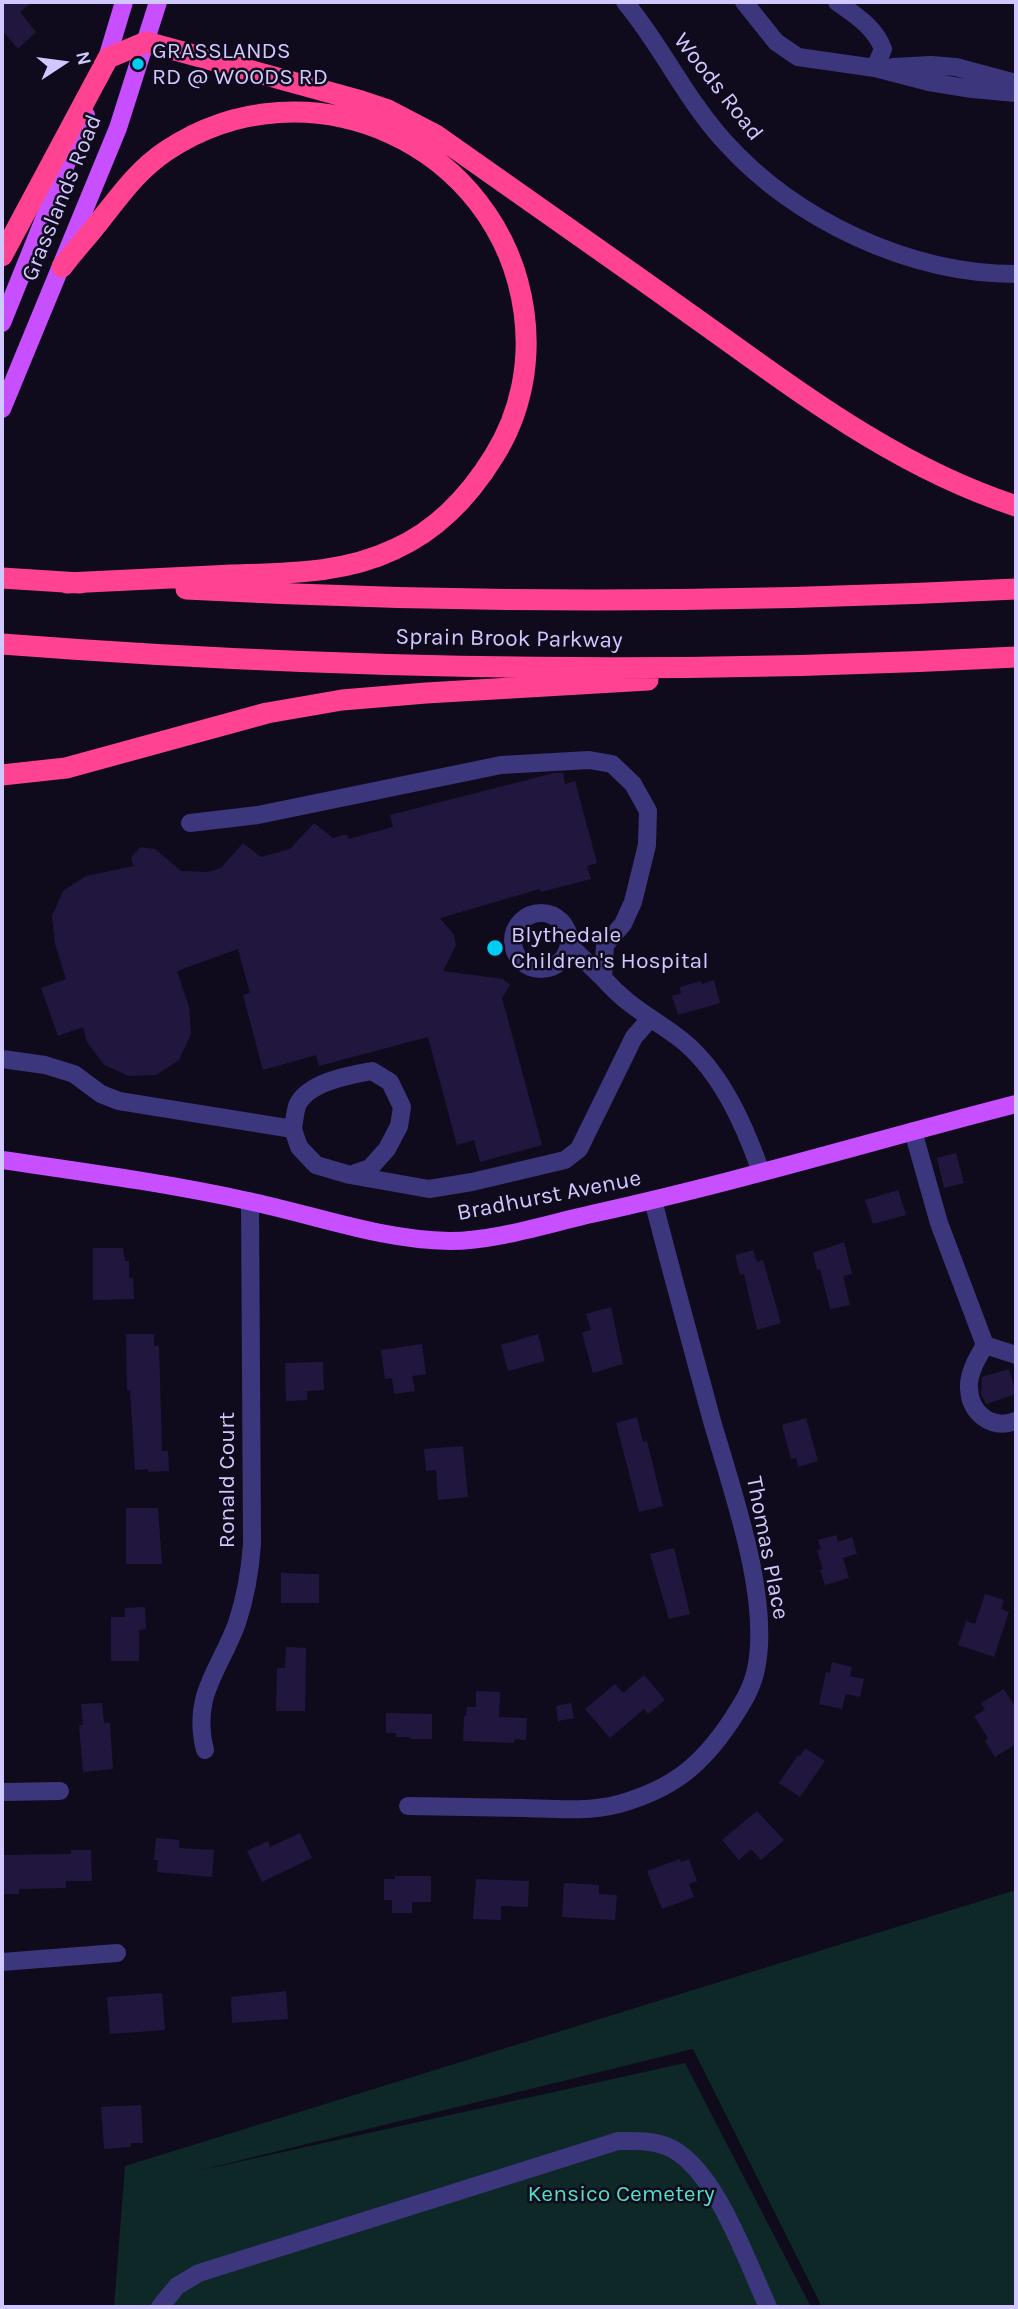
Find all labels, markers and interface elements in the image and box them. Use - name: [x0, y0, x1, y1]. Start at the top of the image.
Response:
- north arrow: [28, 28, 98, 98]
- street label: Woods Road: [667, 28, 769, 146]
- place label: GRASSLANDS RD @ WOODS RD: [152, 37, 328, 91]
- text: N: [71, 49, 96, 67]
- marker: GRASSLANDS RD @ WOODS RD: [130, 56, 146, 72]
- street label: Grasslands Road: [16, 111, 108, 285]
- street label: Sprain Brook Parkway: [395, 623, 623, 655]
- place label: Blythedale Children's Hospital: [511, 921, 709, 975]
- marker: Blythedale Children's Hospital: [485, 938, 505, 958]
- street label: Bradhurst Avenue: [455, 1165, 643, 1227]
- street label: Ronald Court: [213, 1412, 241, 1548]
- street label: Thomas Place: [740, 1474, 794, 1622]
- park label: Kensico Cemetery: [527, 2180, 715, 2208]

